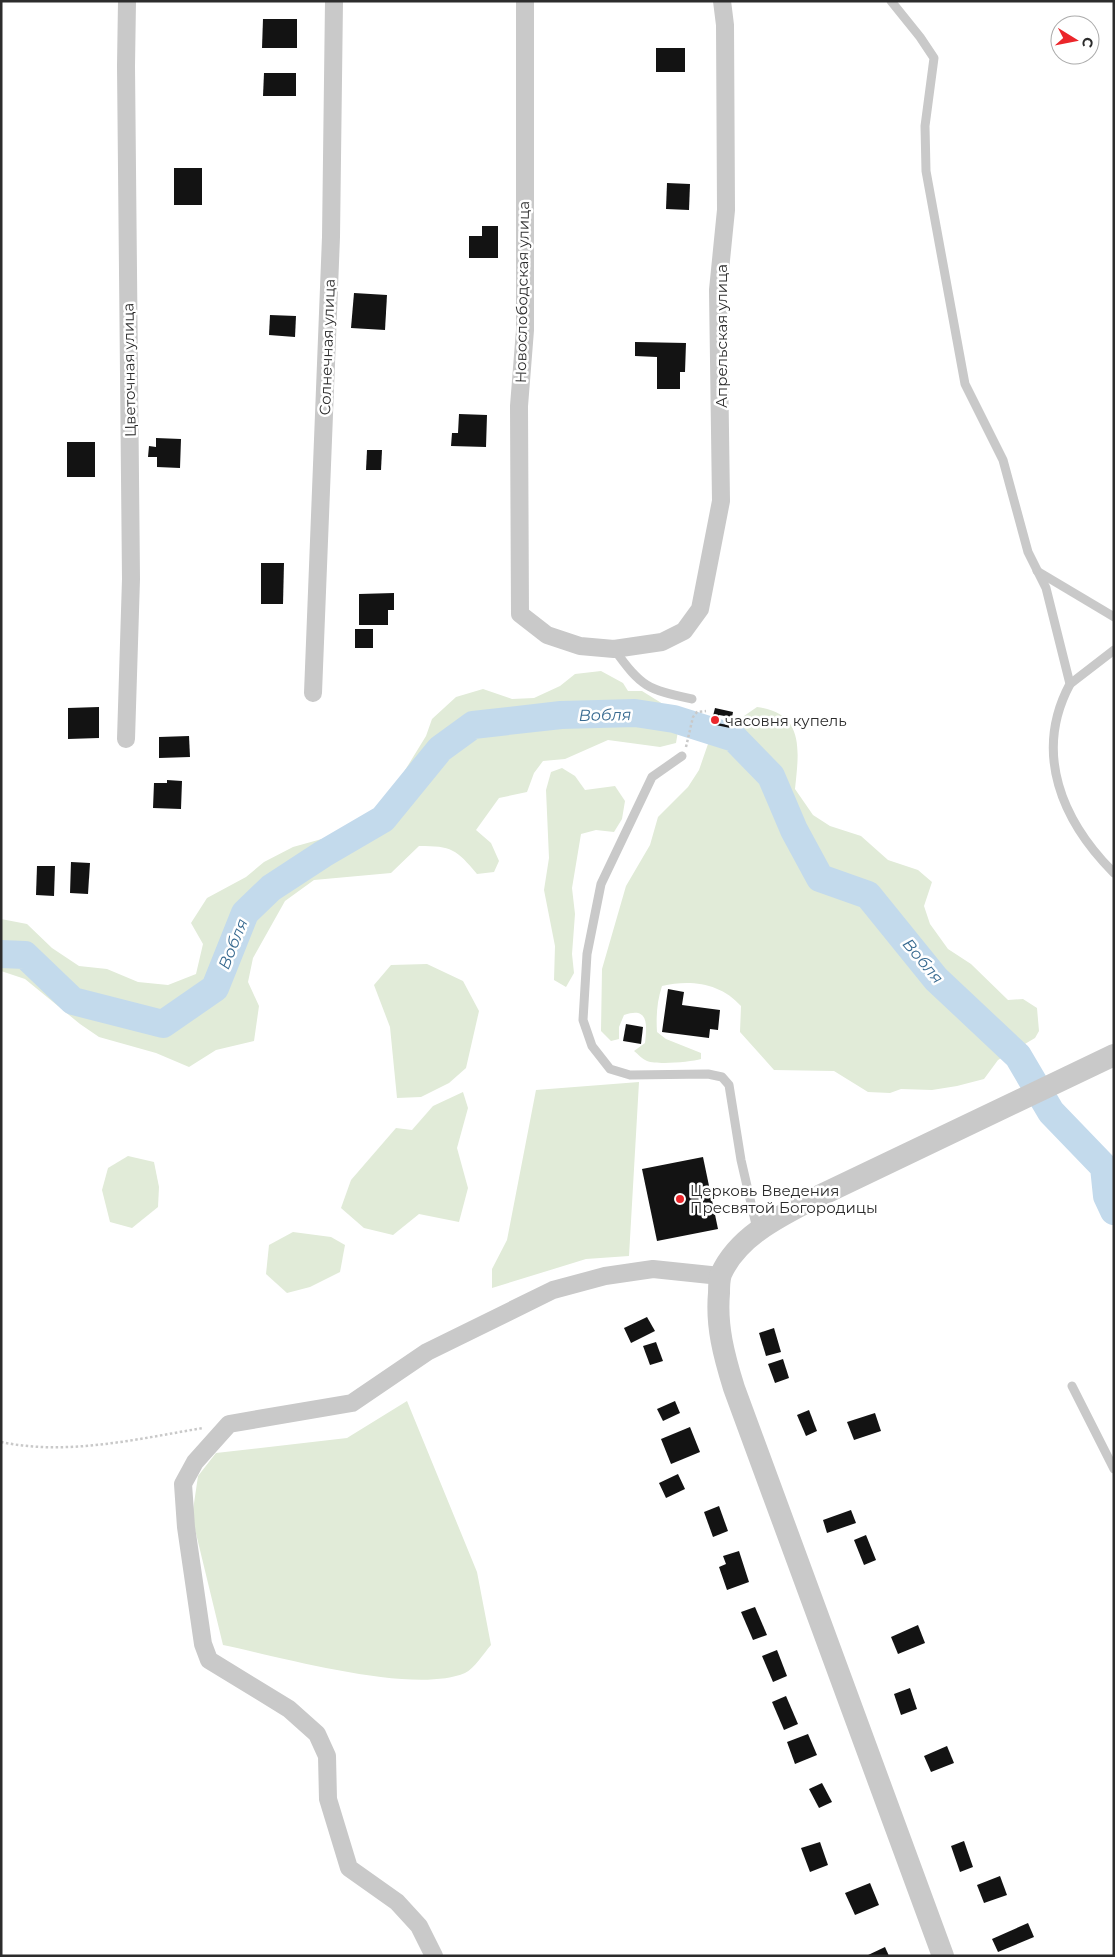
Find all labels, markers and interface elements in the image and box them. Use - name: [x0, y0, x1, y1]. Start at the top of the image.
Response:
- north arrow: [1050, 15, 1100, 65]
- text: С: [1078, 36, 1098, 49]
- street label: Новослободская улица: [511, 201, 533, 383]
- street label: Апрельская улица: [712, 264, 731, 408]
- street label: Солнечная улица: [315, 278, 339, 416]
- street label: Цветочная улица: [118, 303, 140, 437]
- water label: Вобля: [578, 705, 632, 725]
- place label: часовня купель: [725, 711, 847, 730]
- marker: часовня купель: [709, 714, 721, 726]
- water label: Вобля: [214, 916, 252, 972]
- water label: Вобля: [899, 935, 947, 987]
- place label: Церковь Введения Пресвятой Богородицы: [690, 1181, 878, 1217]
- marker: Церковь Введения Пресвятой Богородицы: [674, 1193, 686, 1205]

